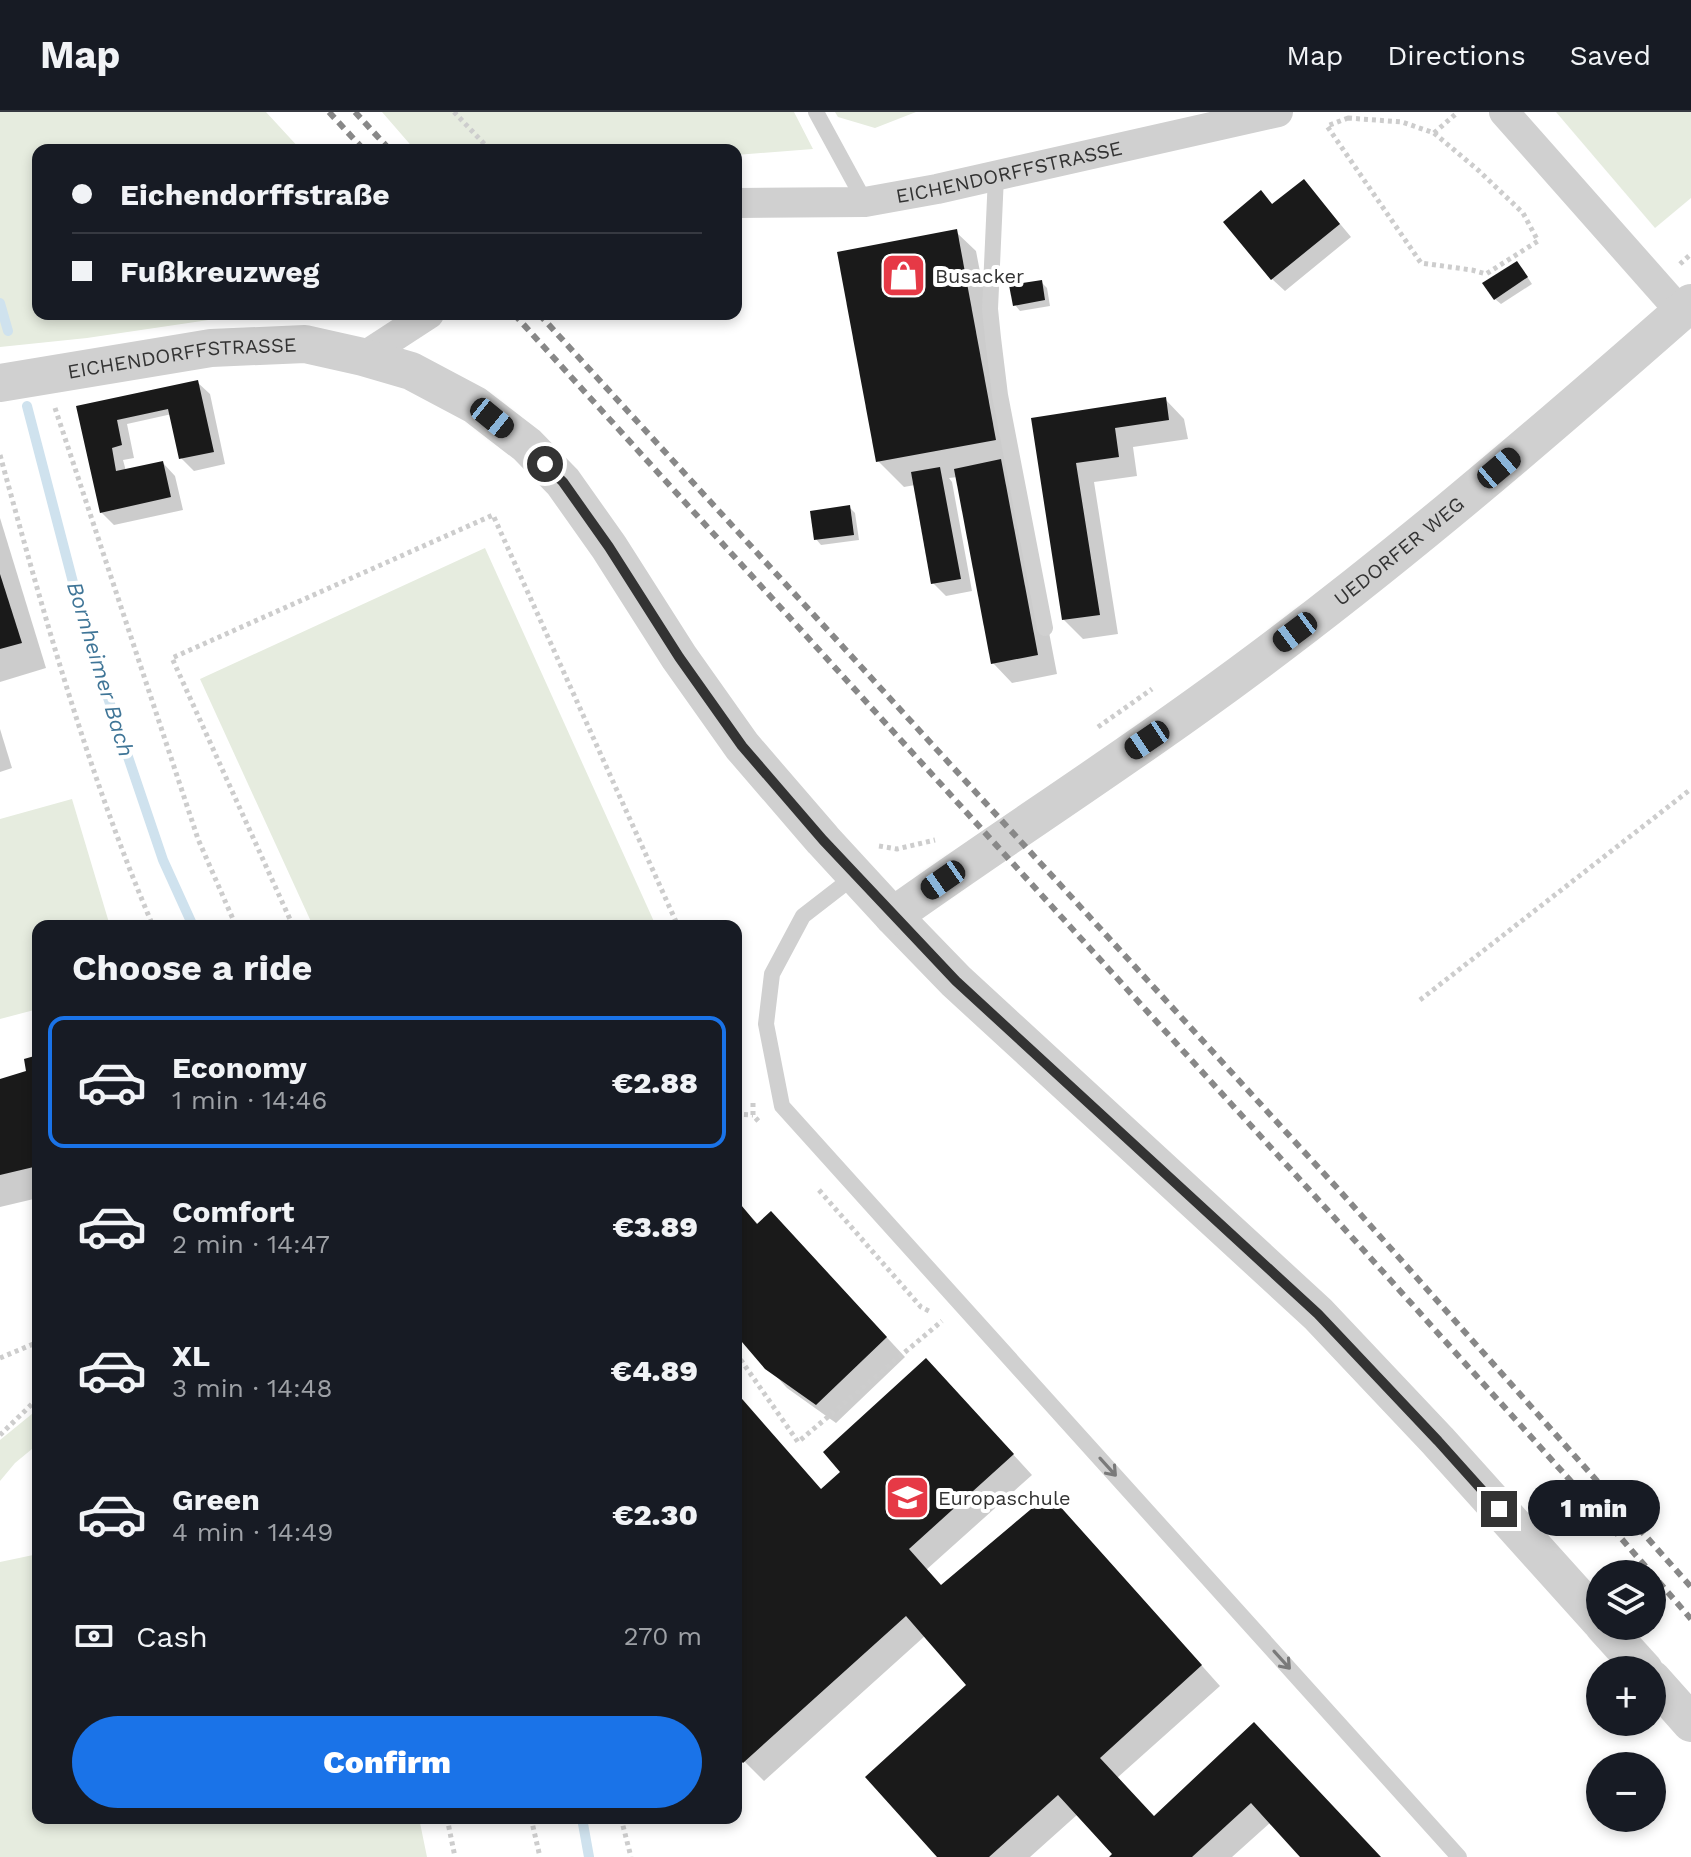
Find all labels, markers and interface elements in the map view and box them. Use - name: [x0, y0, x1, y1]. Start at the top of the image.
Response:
- text: Map: [40, 33, 120, 77]
- text: Map: [1286, 39, 1343, 72]
- text: Directions: [1387, 39, 1526, 72]
- text: Saved: [1570, 39, 1651, 72]
- street label: EICHENDORFFSTRASSE: [894, 136, 1124, 208]
- text: Eichendorffstraße: [120, 177, 390, 212]
- shop icon: Busacker: [880, 252, 928, 300]
- text: Fußkreuzweg: [120, 254, 319, 289]
- place label: Busacker: [935, 264, 1024, 288]
- street label: EICHENDORFFSTRASSE: [66, 332, 297, 384]
- car: [466, 394, 518, 442]
- car: [1473, 443, 1525, 493]
- route start: [527, 446, 563, 482]
- street label: UEDORFER WEG: [1329, 491, 1469, 611]
- water label: Bornheimer Bach: [62, 579, 139, 760]
- car: [1269, 608, 1321, 656]
- car: [1120, 717, 1174, 763]
- car: [916, 856, 970, 904]
- text: Choose a ride: [72, 947, 312, 989]
- icon: car: [76, 1046, 148, 1118]
- text: Economy: [172, 1050, 307, 1085]
- text: €2.88: [612, 1065, 698, 1100]
- text: 1 min · 14:46: [172, 1085, 327, 1115]
- icon: car: [76, 1190, 148, 1262]
- text: Comfort: [172, 1194, 294, 1229]
- text: €3.89: [613, 1209, 698, 1244]
- text: 2 min · 14:47: [172, 1229, 330, 1259]
- icon: car: [76, 1334, 148, 1406]
- text: XL: [172, 1338, 210, 1373]
- text: €4.89: [611, 1353, 698, 1388]
- text: 3 min · 14:48: [172, 1373, 333, 1403]
- one-way arrow: [1099, 1457, 1118, 1477]
- school or university icon: Europaschule: [883, 1474, 931, 1522]
- icon: car: [76, 1478, 148, 1550]
- callout: 1 min: [1527, 1481, 1659, 1537]
- text: Green: [172, 1482, 260, 1517]
- place label: Europaschule: [938, 1486, 1071, 1510]
- route end: [1481, 1491, 1517, 1527]
- text: 1 min: [1561, 1493, 1627, 1523]
- text: €2.30: [613, 1497, 698, 1532]
- text: 4 min · 14:49: [172, 1517, 333, 1547]
- map controls: [1586, 1560, 1666, 1832]
- button: layers: [1586, 1560, 1666, 1640]
- icon: cash: [72, 1614, 116, 1658]
- text: Cash: [136, 1619, 208, 1654]
- text: 270 m: [623, 1621, 702, 1651]
- one-way arrow: [1273, 1650, 1291, 1670]
- button: +: [1586, 1656, 1666, 1736]
- button: Confirm: [72, 1716, 702, 1808]
- button: −: [1586, 1752, 1666, 1832]

